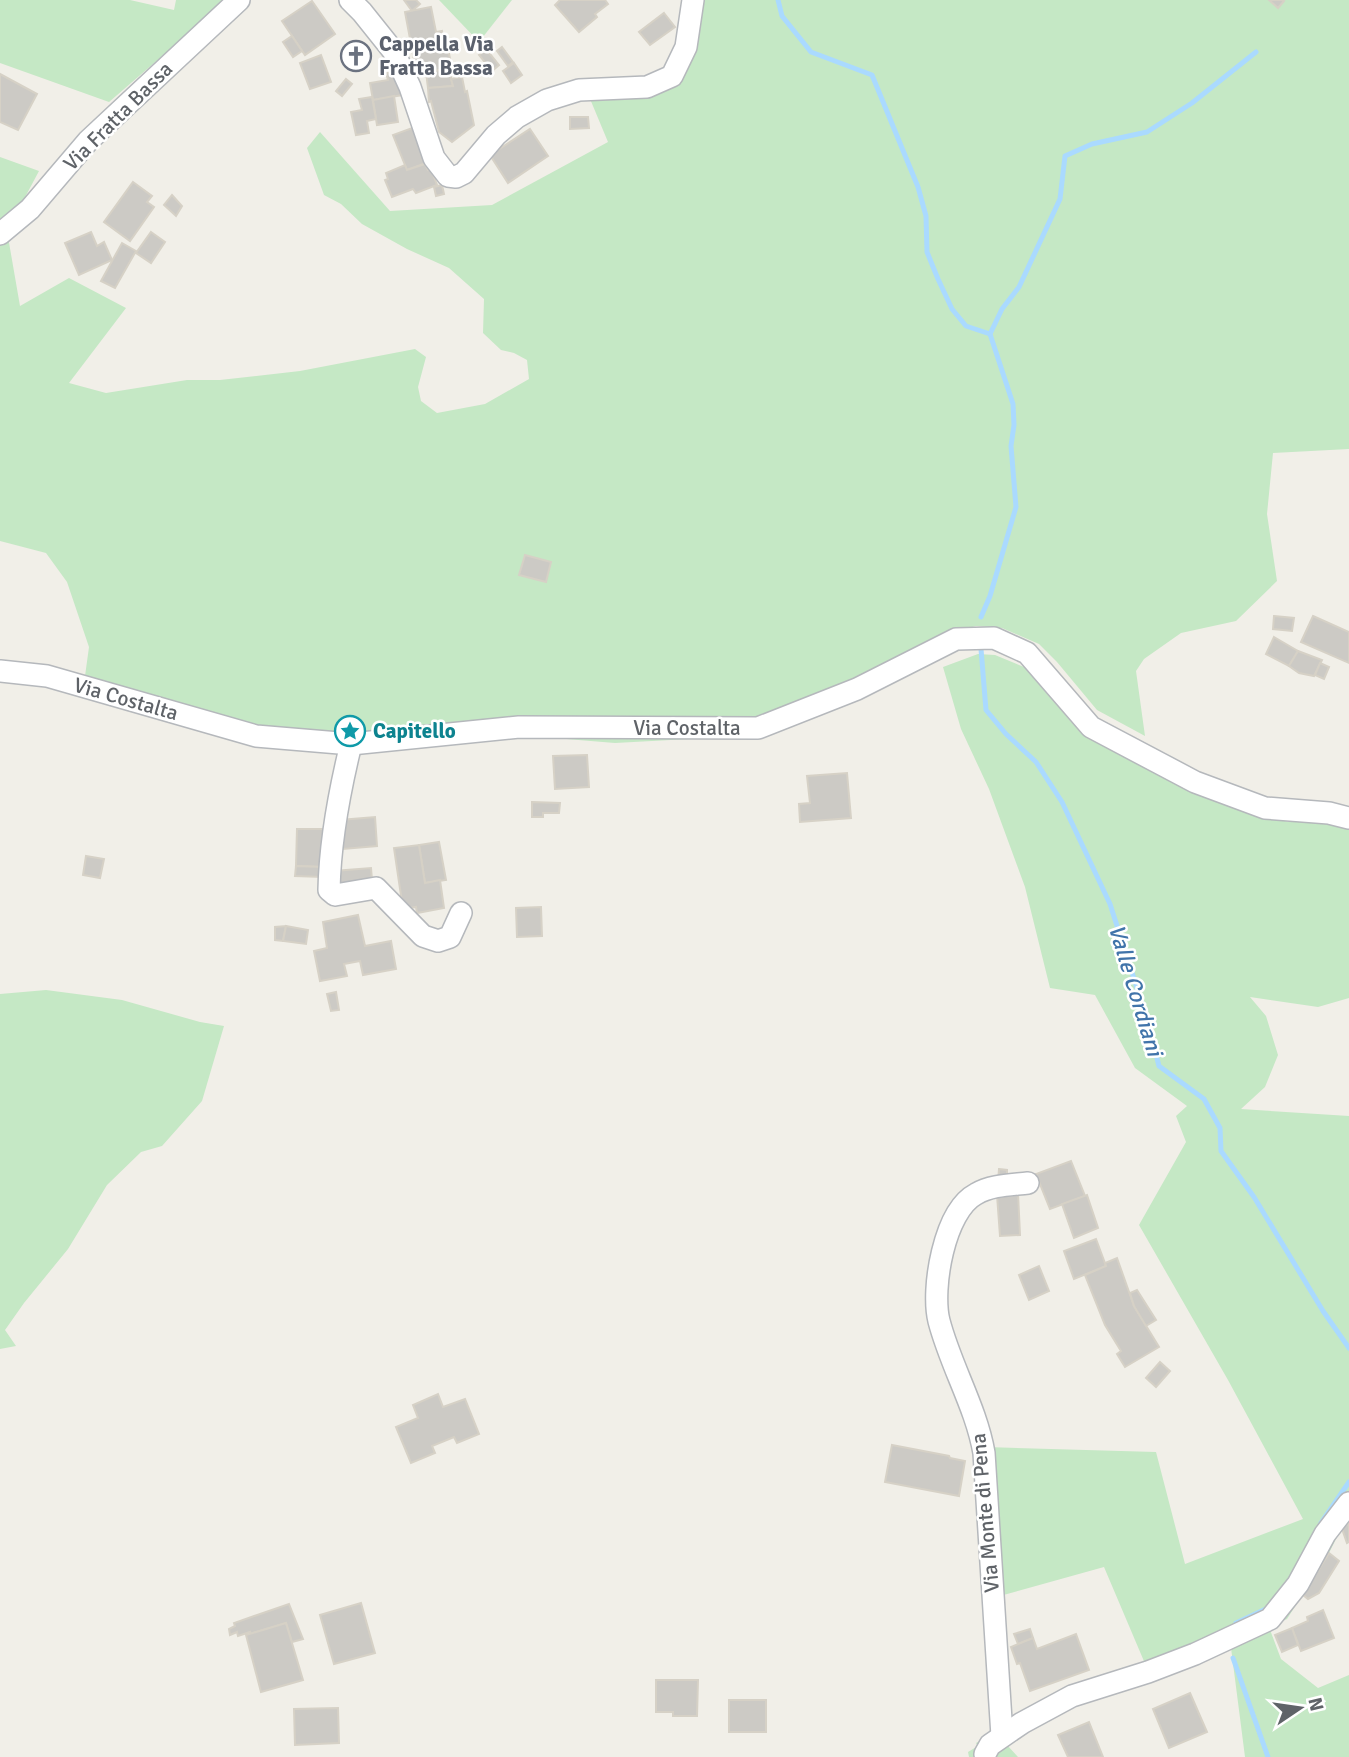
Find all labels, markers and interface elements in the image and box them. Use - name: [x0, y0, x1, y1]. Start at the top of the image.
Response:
- place label: Cappella Via Fratta Bassa: [379, 31, 494, 81]
- church icon: Cappella Via Fratta Bassa: [339, 39, 373, 73]
- street label: Via Fratta Bassa: [58, 56, 178, 176]
- street label: Via Costalta: [71, 672, 181, 726]
- place icon: Capitello: [333, 714, 367, 748]
- street label: Via Costalta: [633, 715, 741, 741]
- place label: Capitello: [373, 718, 456, 744]
- water label: Valle Cordiani: [1102, 921, 1170, 1062]
- street label: Via Monte di Pena: [965, 1432, 1005, 1594]
- north arrow: [1265, 1673, 1335, 1743]
- text: N: [1302, 1695, 1329, 1714]

